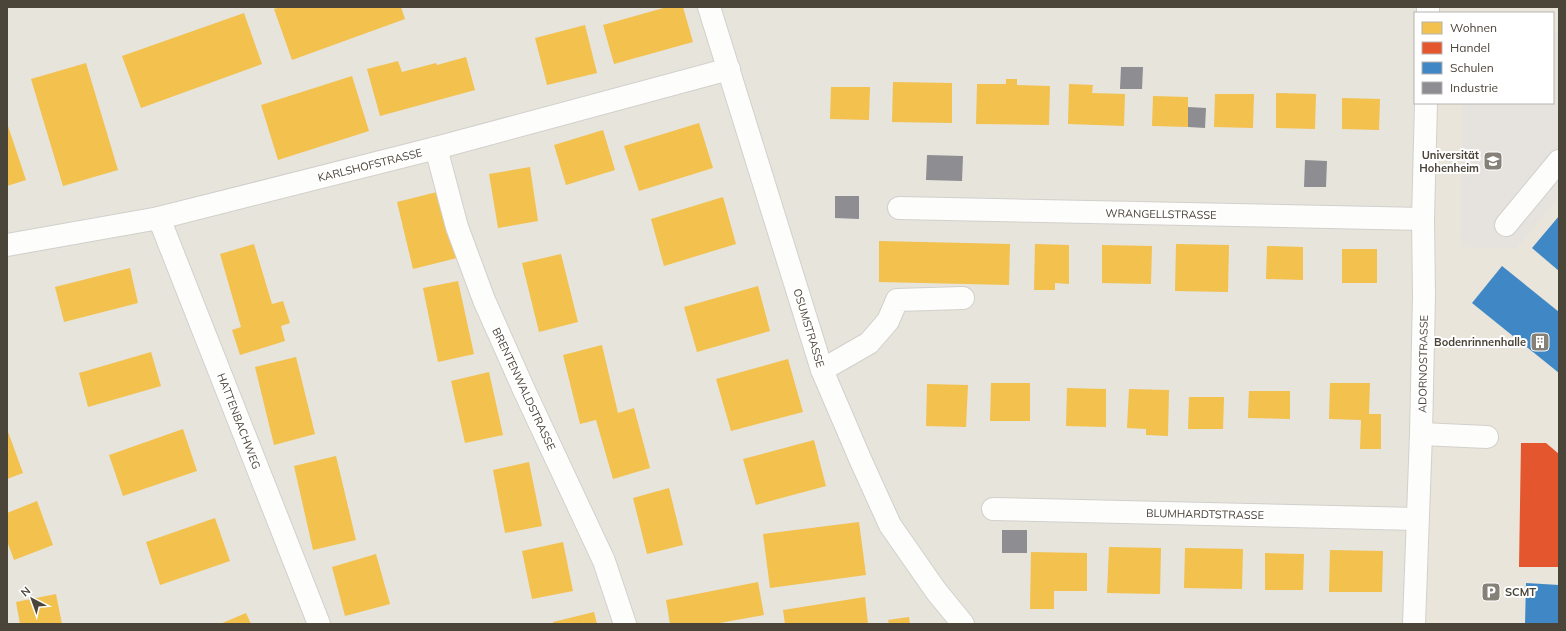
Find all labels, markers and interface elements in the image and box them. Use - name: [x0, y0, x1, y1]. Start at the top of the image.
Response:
- legend: [1414, 12, 1554, 104]
- text: Wohnen: [1450, 20, 1497, 35]
- text: Handel: [1450, 40, 1490, 55]
- text: Schulen: [1450, 60, 1494, 75]
- text: Industrie: [1450, 80, 1498, 95]
- street label: KARLSHOFSTRASSE: [316, 145, 424, 185]
- place label: Universität Hohenheim: [1419, 148, 1479, 175]
- school or university icon: Universität Hohenheim: [1482, 150, 1504, 172]
- street label: WRANGELLSTRASSE: [1105, 206, 1217, 222]
- street label: OSUMSTRASSE: [790, 287, 828, 369]
- street label: ADORNOSTRASSE: [1415, 315, 1431, 413]
- street label: BRENTENWALDSTRASSE: [489, 325, 559, 453]
- building icon: Bodenrinnenhalle: [1529, 331, 1551, 353]
- place label: Bodenrinnenhalle: [1434, 335, 1526, 349]
- street label: HATTENBACHWEG: [214, 371, 264, 471]
- street label: BLUMHARDTSTRASSE: [1146, 506, 1264, 522]
- north arrow: [12, 579, 52, 619]
- parking icon: SCMT: [1480, 581, 1502, 603]
- text: N: [18, 583, 33, 599]
- place label: SCMT: [1505, 585, 1536, 599]

